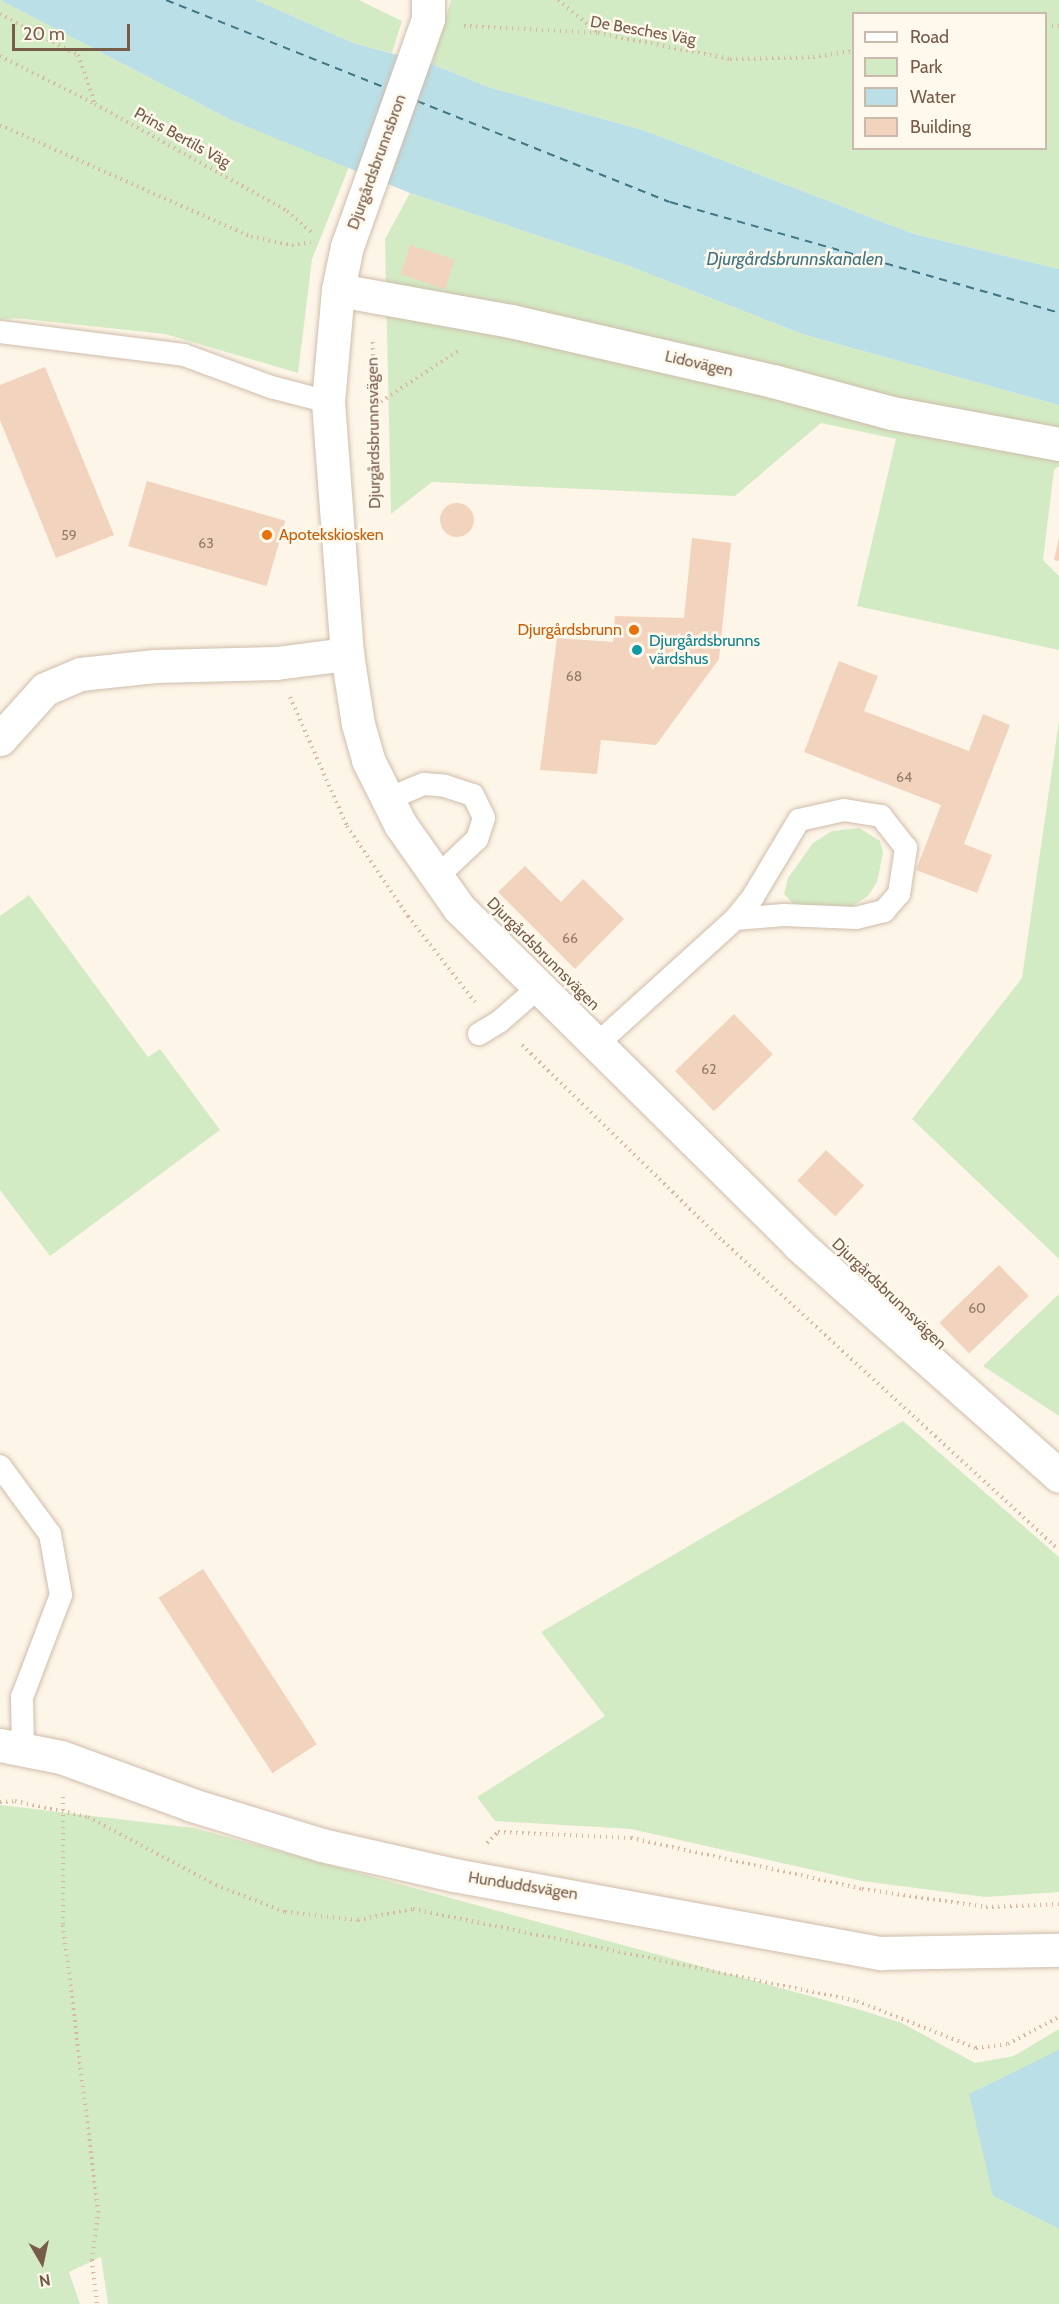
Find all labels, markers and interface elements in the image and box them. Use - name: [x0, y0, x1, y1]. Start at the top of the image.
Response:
- scale bar: [15, 12, 134, 50]
- street label: De Besches Väg: [589, 12, 697, 50]
- legend: [852, 12, 1047, 150]
- text: 20 m: [23, 23, 65, 45]
- text: Road: [910, 26, 949, 48]
- text: Park: [910, 56, 942, 78]
- text: Water: [910, 86, 956, 108]
- street label: Djurgårdsbrunnsbron: [344, 92, 410, 232]
- street label: Prins Bertils Väg: [131, 104, 233, 172]
- text: Building: [910, 116, 971, 138]
- water label: Djurgårdsbrunnskanalen: [706, 248, 884, 270]
- street label: Lidovägen: [663, 347, 735, 381]
- street label: Djurgårdsbrunnsvägen: [363, 357, 385, 509]
- place label: Apotekskiosken: [279, 525, 384, 545]
- house number: 59: [61, 527, 77, 543]
- marker: Apotekskiosken: [260, 528, 274, 542]
- house number: 63: [198, 535, 214, 551]
- place label: Djurgårdsbrunn: [518, 620, 622, 640]
- marker: Djurgårdsbrunn: [627, 623, 641, 637]
- place label: Djurgårdsbrunns värdshus: [649, 631, 760, 669]
- marker: Djurgårdsbrunns värdshus: [630, 643, 644, 657]
- house number: 68: [566, 668, 582, 684]
- house number: 64: [896, 769, 912, 785]
- street label: Djurgårdsbrunnsvägen: [483, 894, 603, 1014]
- house number: 66: [562, 930, 578, 946]
- house number: 62: [701, 1061, 717, 1077]
- street label: Djurgårdsbrunnsvägen: [828, 1234, 950, 1354]
- house number: 60: [968, 1300, 986, 1316]
- street label: Hunduddsvägen: [467, 1868, 579, 1904]
- north arrow: [12, 2232, 72, 2292]
- text: N: [38, 2270, 52, 2291]

